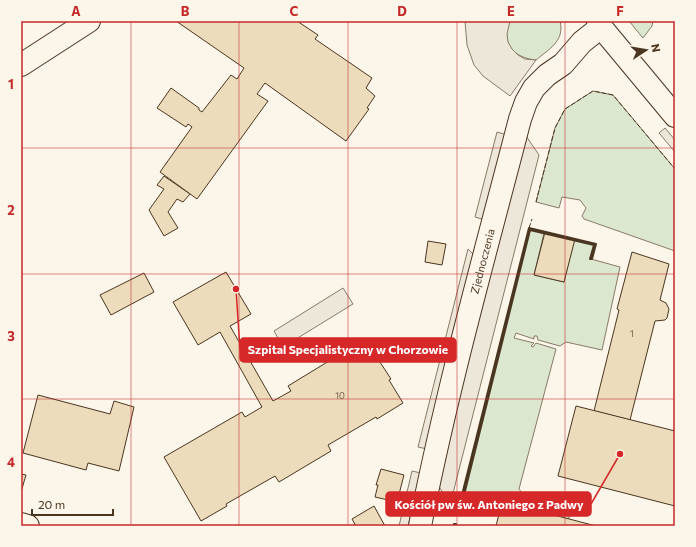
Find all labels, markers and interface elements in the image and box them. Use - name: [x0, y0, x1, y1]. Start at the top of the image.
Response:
- text: A: [71, 3, 81, 19]
- text: B: [181, 3, 190, 19]
- text: C: [290, 3, 299, 19]
- text: D: [397, 3, 407, 19]
- text: E: [507, 3, 515, 19]
- text: F: [616, 3, 624, 19]
- north arrow: [626, 30, 666, 70]
- text: N: [649, 42, 663, 53]
- text: 1: [8, 76, 14, 92]
- text: 2: [7, 202, 15, 218]
- street label: Zjednoczenia: [467, 227, 497, 295]
- text: 3: [7, 328, 15, 344]
- house number: 1: [630, 328, 634, 339]
- callout: Szpital Specjalistyczny w Chorzowie: [240, 338, 456, 362]
- text: Szpital Specjalistyczny w Chorzowie: [248, 342, 448, 356]
- house number: 10: [335, 390, 345, 401]
- text: 4: [7, 454, 15, 470]
- scale bar: [32, 491, 113, 517]
- callout: Kościół pw św. Antoniego z Padwy: [386, 492, 591, 516]
- text: 20 m: [38, 497, 65, 511]
- text: Kościół pw św. Antoniego z Padwy: [394, 497, 584, 511]

